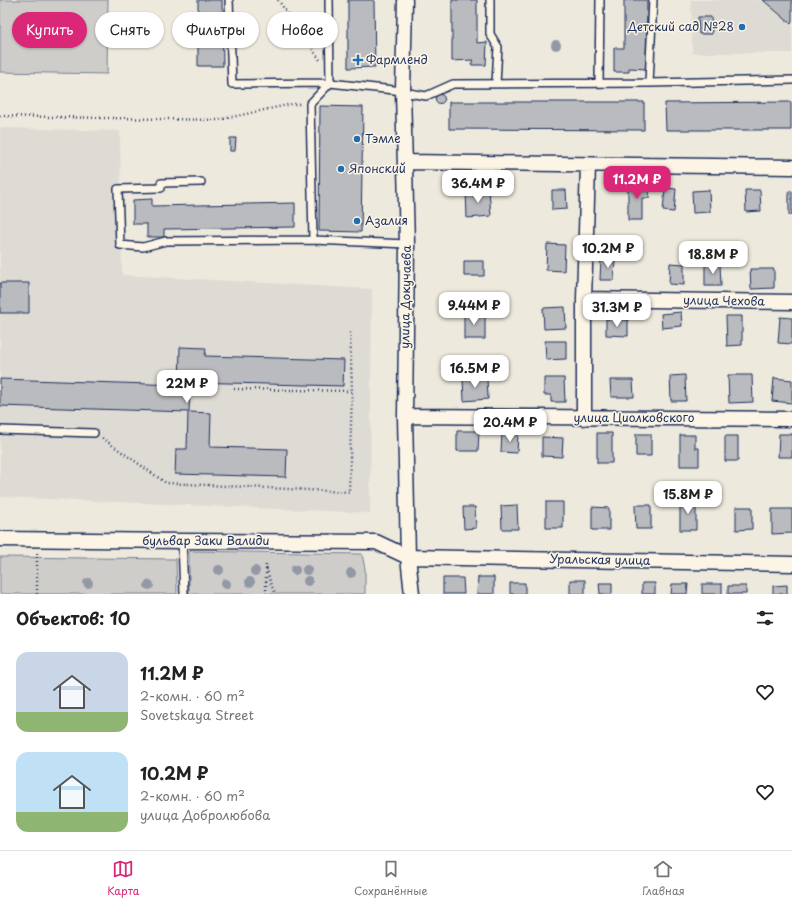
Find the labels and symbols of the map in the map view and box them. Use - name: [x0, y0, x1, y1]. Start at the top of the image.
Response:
- place label: Детский сад №28: [627, 17, 734, 35]
- marker: Детский сад №28: [737, 22, 747, 32]
- place label: Фармленд: [366, 50, 428, 68]
- marker: Фармленд: [353, 55, 363, 65]
- place label: Тэмле: [365, 129, 401, 147]
- marker: Тэмле: [352, 134, 362, 144]
- place label: Японский: [349, 159, 406, 177]
- marker: Японский: [336, 164, 346, 174]
- pin: 11.2M ₽: [600, 166, 674, 200]
- pin: 36.4M ₽: [441, 170, 515, 204]
- place label: Азалия: [365, 211, 408, 229]
- marker: Азалия: [352, 216, 362, 226]
- pin: 10.2M ₽: [571, 235, 645, 269]
- pin: 18.8M ₽: [676, 241, 750, 275]
- street label: улица Докучаева: [395, 245, 415, 349]
- street label: улица Чехова: [683, 290, 766, 310]
- pin: 9.44M ₽: [437, 292, 511, 326]
- pin: 31.3M ₽: [580, 294, 654, 328]
- pin: 16.5M ₽: [438, 355, 512, 389]
- pin: 22M ₽: [159, 370, 215, 404]
- street label: улица Циолковского: [573, 408, 695, 426]
- pin: 20.4M ₽: [473, 409, 547, 443]
- pin: 15.8M ₽: [651, 481, 725, 515]
- street label: бульвар Заки Валиди: [142, 531, 270, 549]
- street label: Уральская улица: [549, 549, 651, 569]

